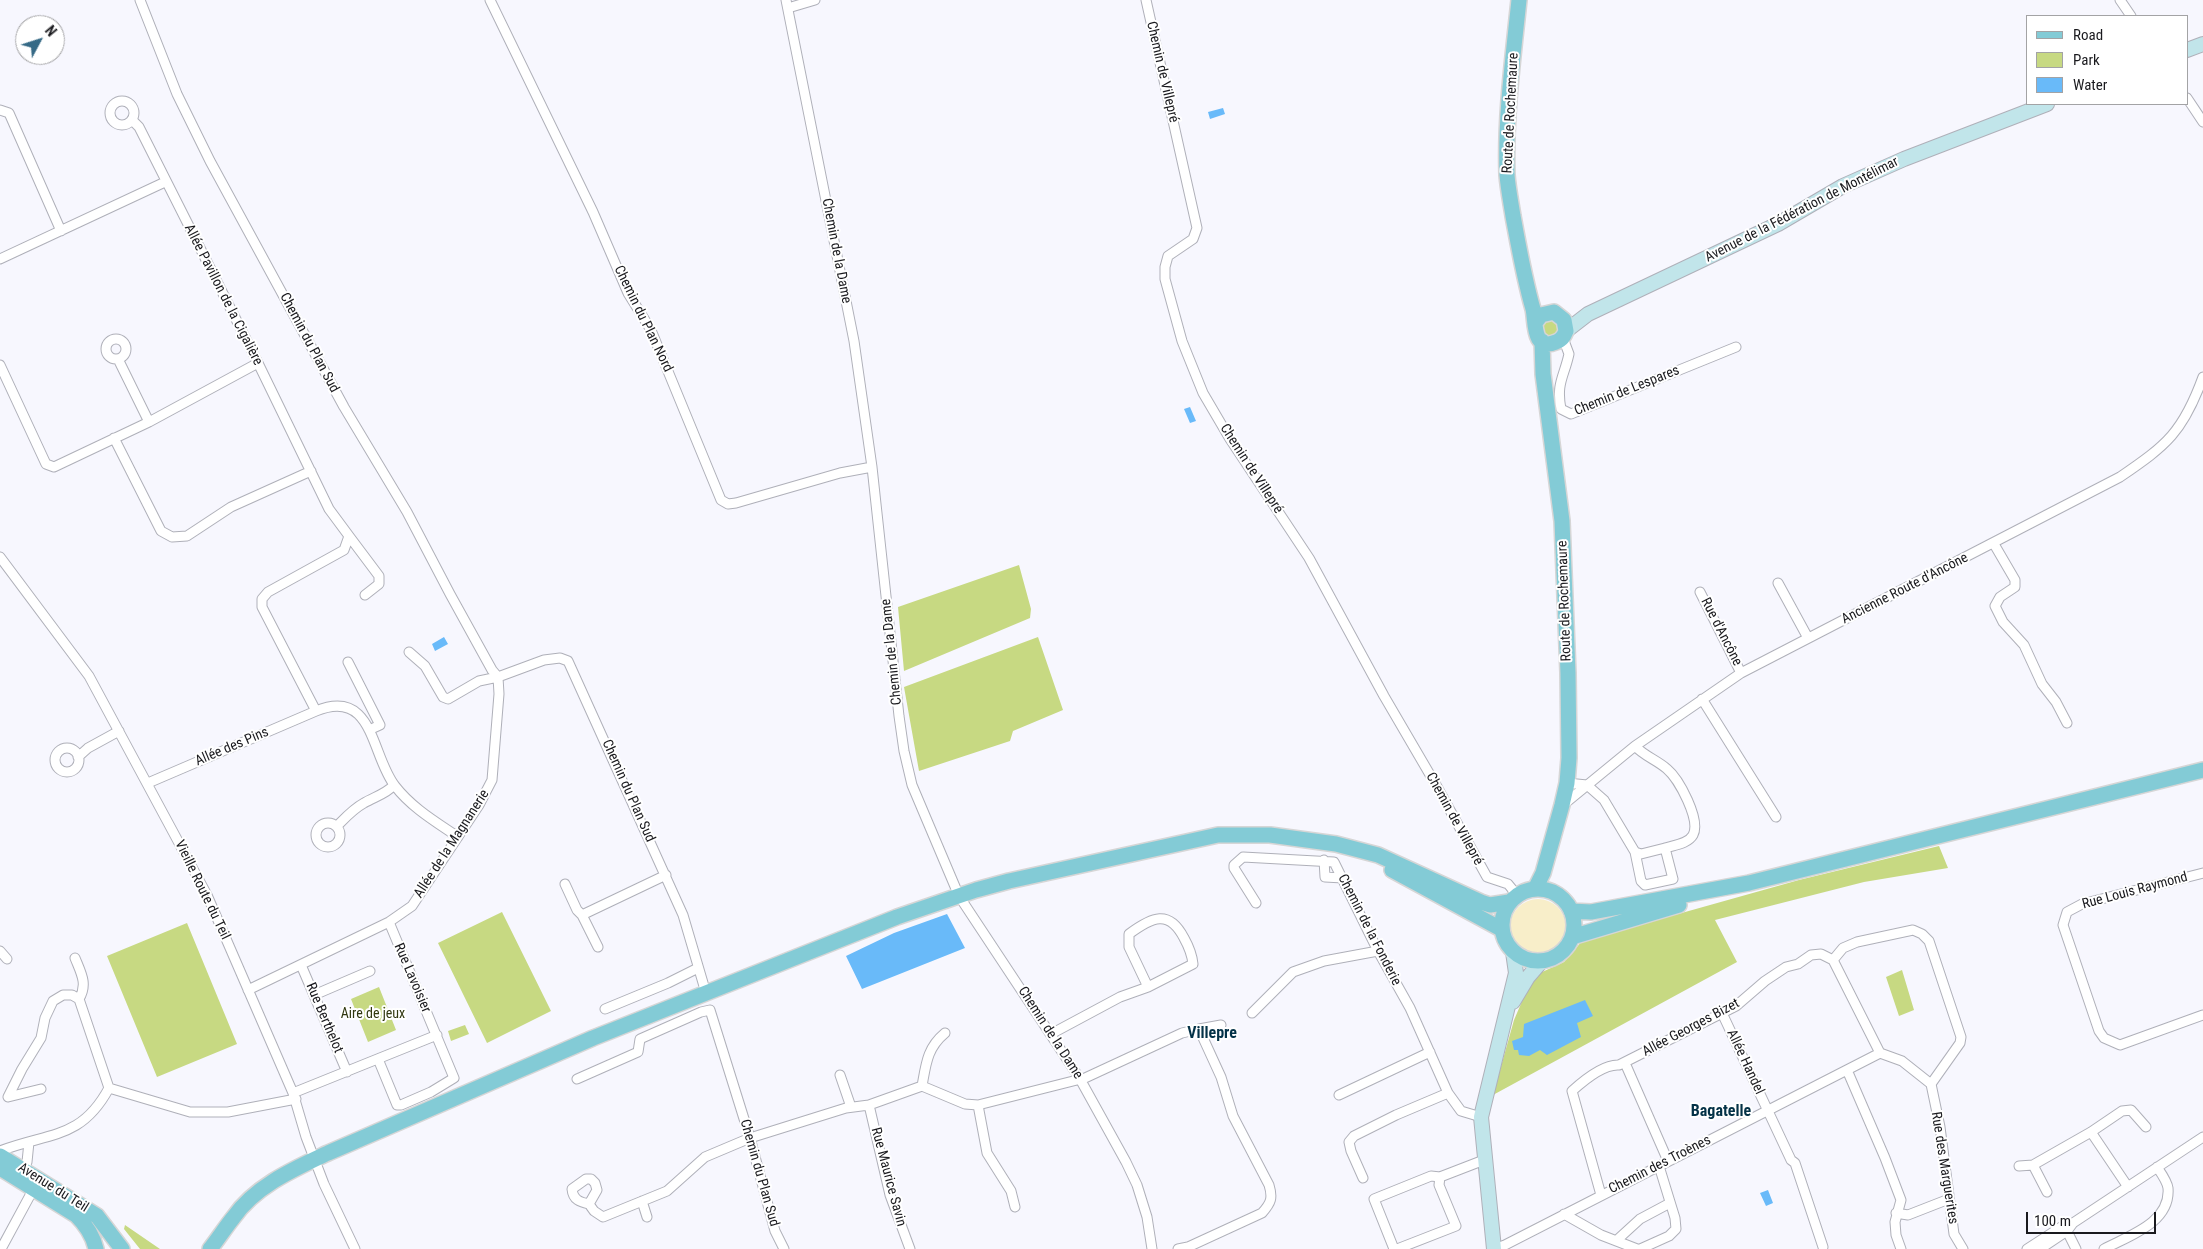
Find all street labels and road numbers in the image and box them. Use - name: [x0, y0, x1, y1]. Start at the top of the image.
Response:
- street label: Chemin de Villepré: [1142, 20, 1182, 124]
- street label: Route de Rochemaure: [1499, 52, 1523, 174]
- street label: Avenue de la Fédération de Montélimar: [1702, 154, 1902, 266]
- street label: Chemin de la Dame: [818, 197, 854, 305]
- street label: Allée Pavillon de la Cigalière: [180, 222, 266, 368]
- street label: Chemin du Plan Nord: [610, 263, 676, 375]
- street label: Chemin du Plan Sud: [276, 290, 342, 396]
- street label: Chemin de Lespares: [1572, 362, 1682, 420]
- street label: Chemin de Villepré: [1216, 421, 1286, 517]
- street label: Route de Rochemaure: [1554, 540, 1576, 662]
- street label: Ancienne Route d'Ancône: [1839, 550, 1971, 628]
- street label: Rue d'Ancône: [1697, 595, 1745, 669]
- street label: Chemin de la Dame: [878, 598, 906, 706]
- street label: Allée des Pins: [193, 724, 271, 770]
- street label: Chemin du Plan Sud: [598, 737, 658, 845]
- street label: Chemin de Villepré: [1422, 770, 1486, 868]
- street label: Allée de la Magnanerie: [411, 787, 493, 901]
- street label: Vieille Route du Teil: [171, 837, 233, 943]
- street label: Rue Louis Raymond: [2080, 869, 2190, 913]
- street label: Chemin de la Fonderie: [1334, 871, 1404, 989]
- street label: Rue Lavoisier: [390, 941, 434, 1015]
- street label: Rue Berthelot: [302, 980, 346, 1056]
- street label: Chemin de la Dame: [1014, 984, 1086, 1082]
- street label: Allée Georges Bizet: [1640, 995, 1742, 1061]
- street label: Allée Handel: [1723, 1027, 1767, 1097]
- street label: Rue des Marguerites: [1927, 1111, 1961, 1225]
- street label: Chemin du Plan Sud: [736, 1118, 782, 1228]
- street label: Rue Maurice Savin: [867, 1126, 909, 1228]
- street label: Chemin des Troènes: [1606, 1132, 1714, 1198]
- street label: Avenue du Teil: [15, 1160, 91, 1216]

